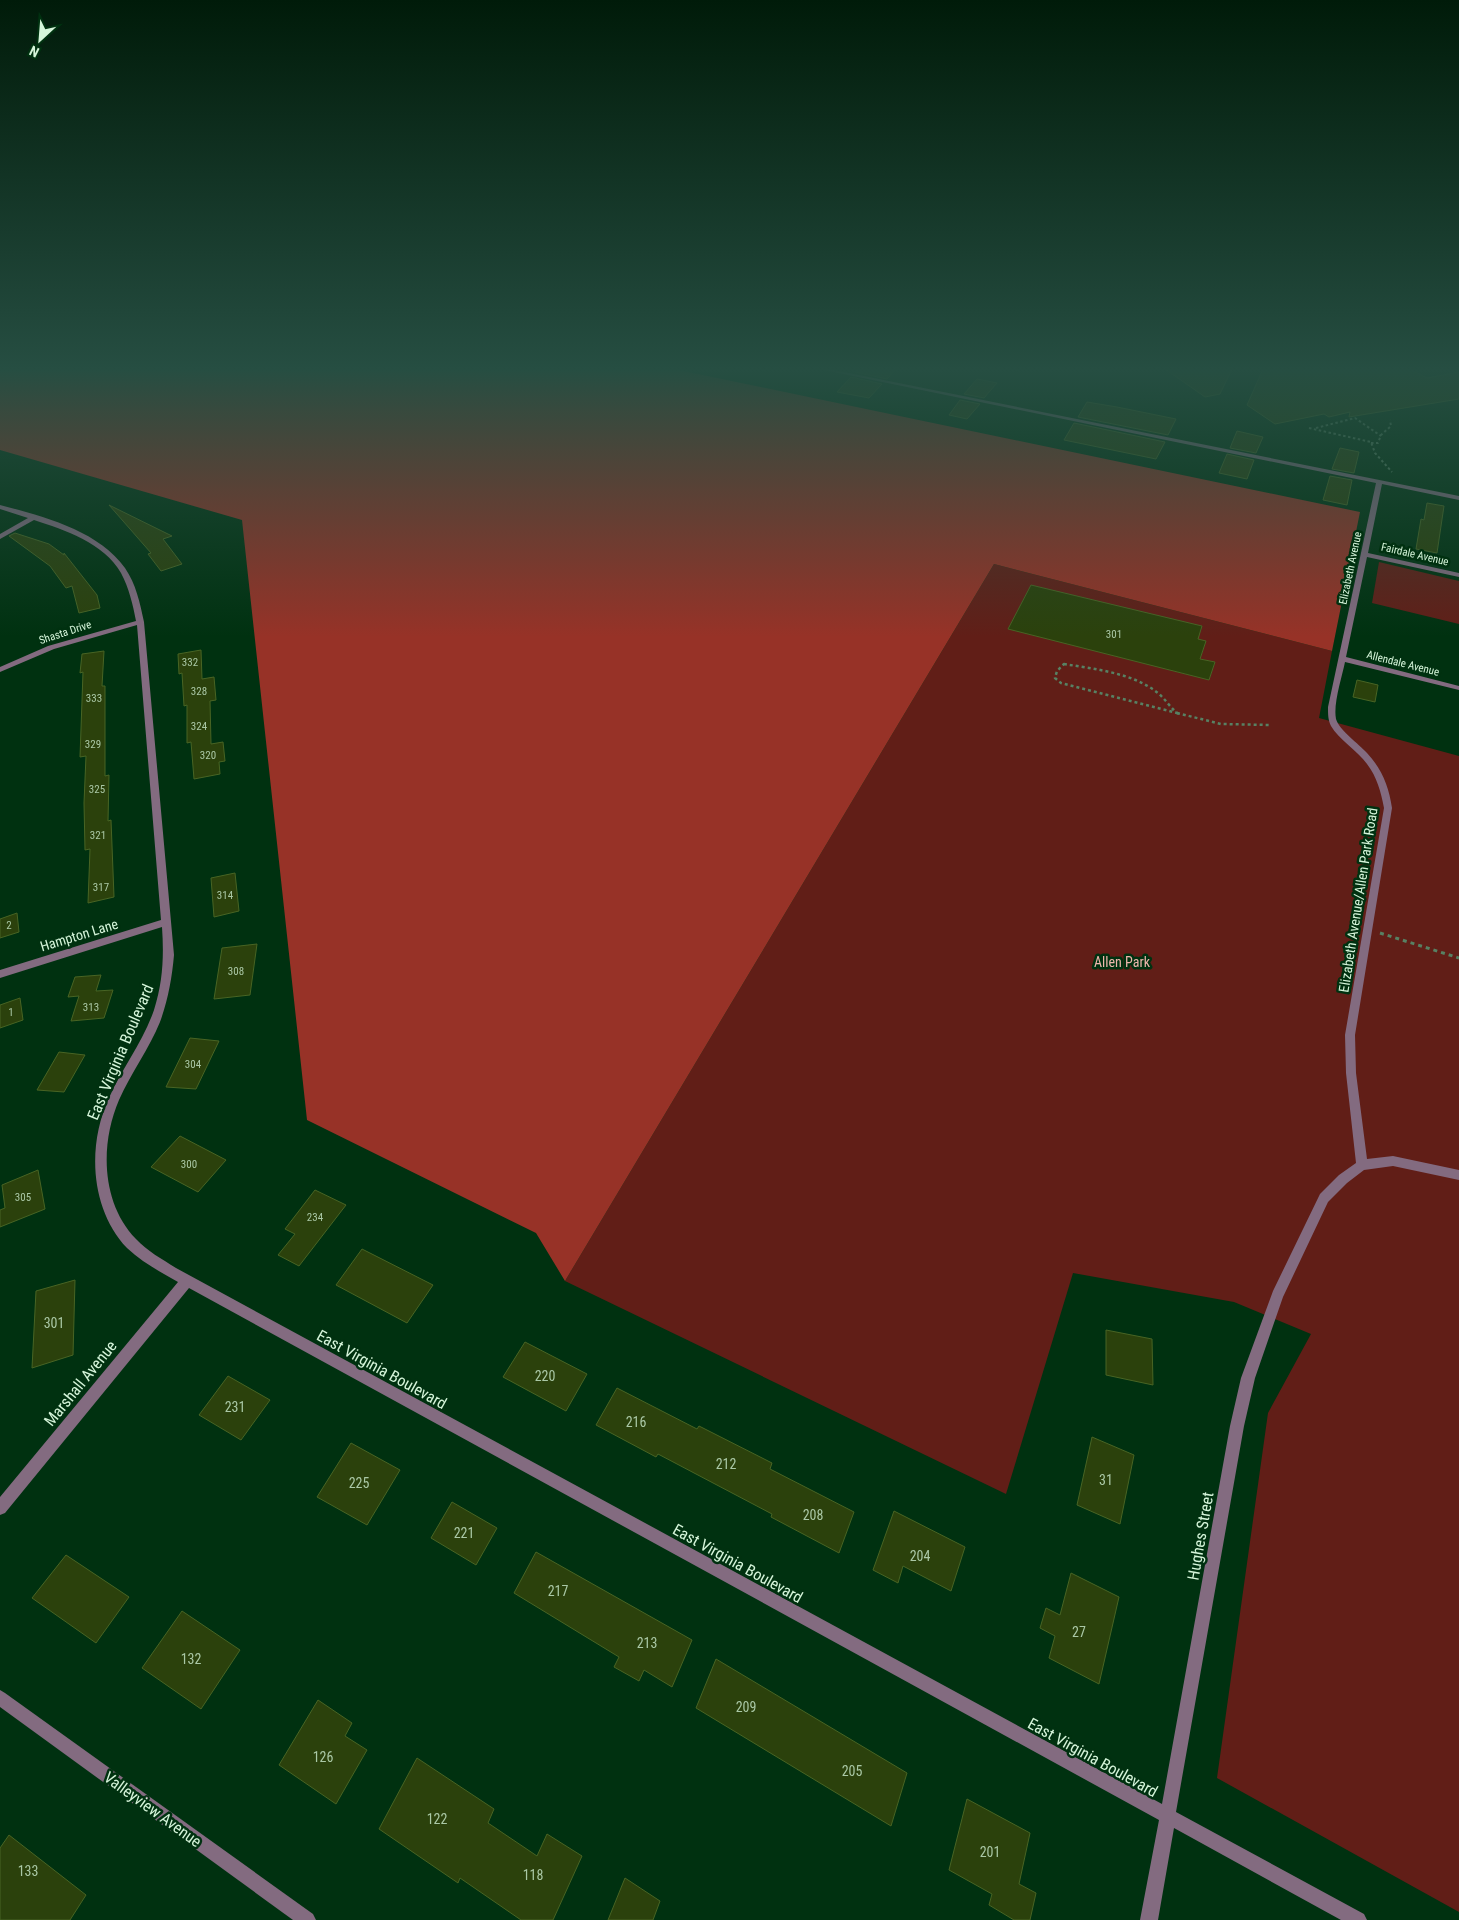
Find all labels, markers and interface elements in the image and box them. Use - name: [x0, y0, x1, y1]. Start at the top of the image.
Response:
- north arrow: [15, 15, 65, 65]
- text: N: [27, 43, 42, 61]
- street label: Elizabeth Avenue: [1336, 531, 1365, 606]
- street label: Fairdale Avenue: [1380, 540, 1450, 569]
- street label: Shasta Drive: [37, 618, 93, 647]
- house number: 301: [1106, 628, 1122, 641]
- street label: Allendale Avenue: [1365, 648, 1441, 679]
- house number: 332: [182, 656, 198, 669]
- house number: 328: [191, 685, 207, 698]
- house number: 333: [86, 692, 102, 705]
- house number: 324: [191, 720, 208, 733]
- house number: 329: [85, 738, 101, 751]
- house number: 320: [200, 749, 216, 762]
- house number: 325: [89, 783, 105, 796]
- street label: Elizabeth Avenue/Allen Park Road: [1335, 807, 1381, 993]
- house number: 321: [90, 829, 106, 842]
- house number: 317: [93, 881, 109, 894]
- house number: 314: [217, 889, 234, 902]
- street label: Hampton Lane: [38, 915, 120, 954]
- house number: 2: [6, 919, 12, 932]
- park label: Allen Park: [1094, 954, 1151, 970]
- house number: 308: [228, 965, 244, 978]
- street label: East Virginia Boulevard: [83, 981, 158, 1123]
- house number: 313: [83, 1001, 99, 1014]
- house number: 1: [8, 1006, 14, 1019]
- house number: 304: [185, 1058, 202, 1071]
- house number: 300: [181, 1158, 197, 1171]
- house number: 305: [15, 1191, 31, 1204]
- house number: 234: [307, 1211, 324, 1224]
- house number: 301: [44, 1315, 64, 1331]
- street label: East Virginia Boulevard: [313, 1326, 450, 1413]
- street label: Marshall Avenue: [40, 1337, 121, 1430]
- house number: 220: [535, 1368, 555, 1384]
- house number: 231: [225, 1399, 245, 1415]
- house number: 216: [626, 1414, 646, 1430]
- house number: 212: [716, 1456, 736, 1472]
- house number: 31: [1099, 1472, 1113, 1488]
- house number: 225: [349, 1475, 369, 1491]
- street label: Hughes Street: [1183, 1490, 1218, 1582]
- house number: 208: [803, 1507, 823, 1523]
- street label: East Virginia Boulevard: [669, 1520, 806, 1607]
- house number: 221: [454, 1525, 474, 1541]
- house number: 204: [910, 1548, 930, 1564]
- house number: 217: [548, 1583, 568, 1599]
- house number: 27: [1072, 1624, 1086, 1640]
- house number: 213: [637, 1635, 657, 1651]
- house number: 132: [181, 1651, 201, 1667]
- house number: 209: [736, 1699, 756, 1715]
- street label: East Virginia Boulevard: [1024, 1714, 1161, 1801]
- house number: 126: [313, 1749, 333, 1765]
- house number: 205: [842, 1763, 862, 1779]
- street label: Valleyview Avenue: [100, 1768, 205, 1851]
- house number: 122: [427, 1811, 447, 1827]
- house number: 201: [980, 1844, 1000, 1860]
- house number: 133: [18, 1863, 38, 1879]
- house number: 118: [523, 1867, 543, 1883]

